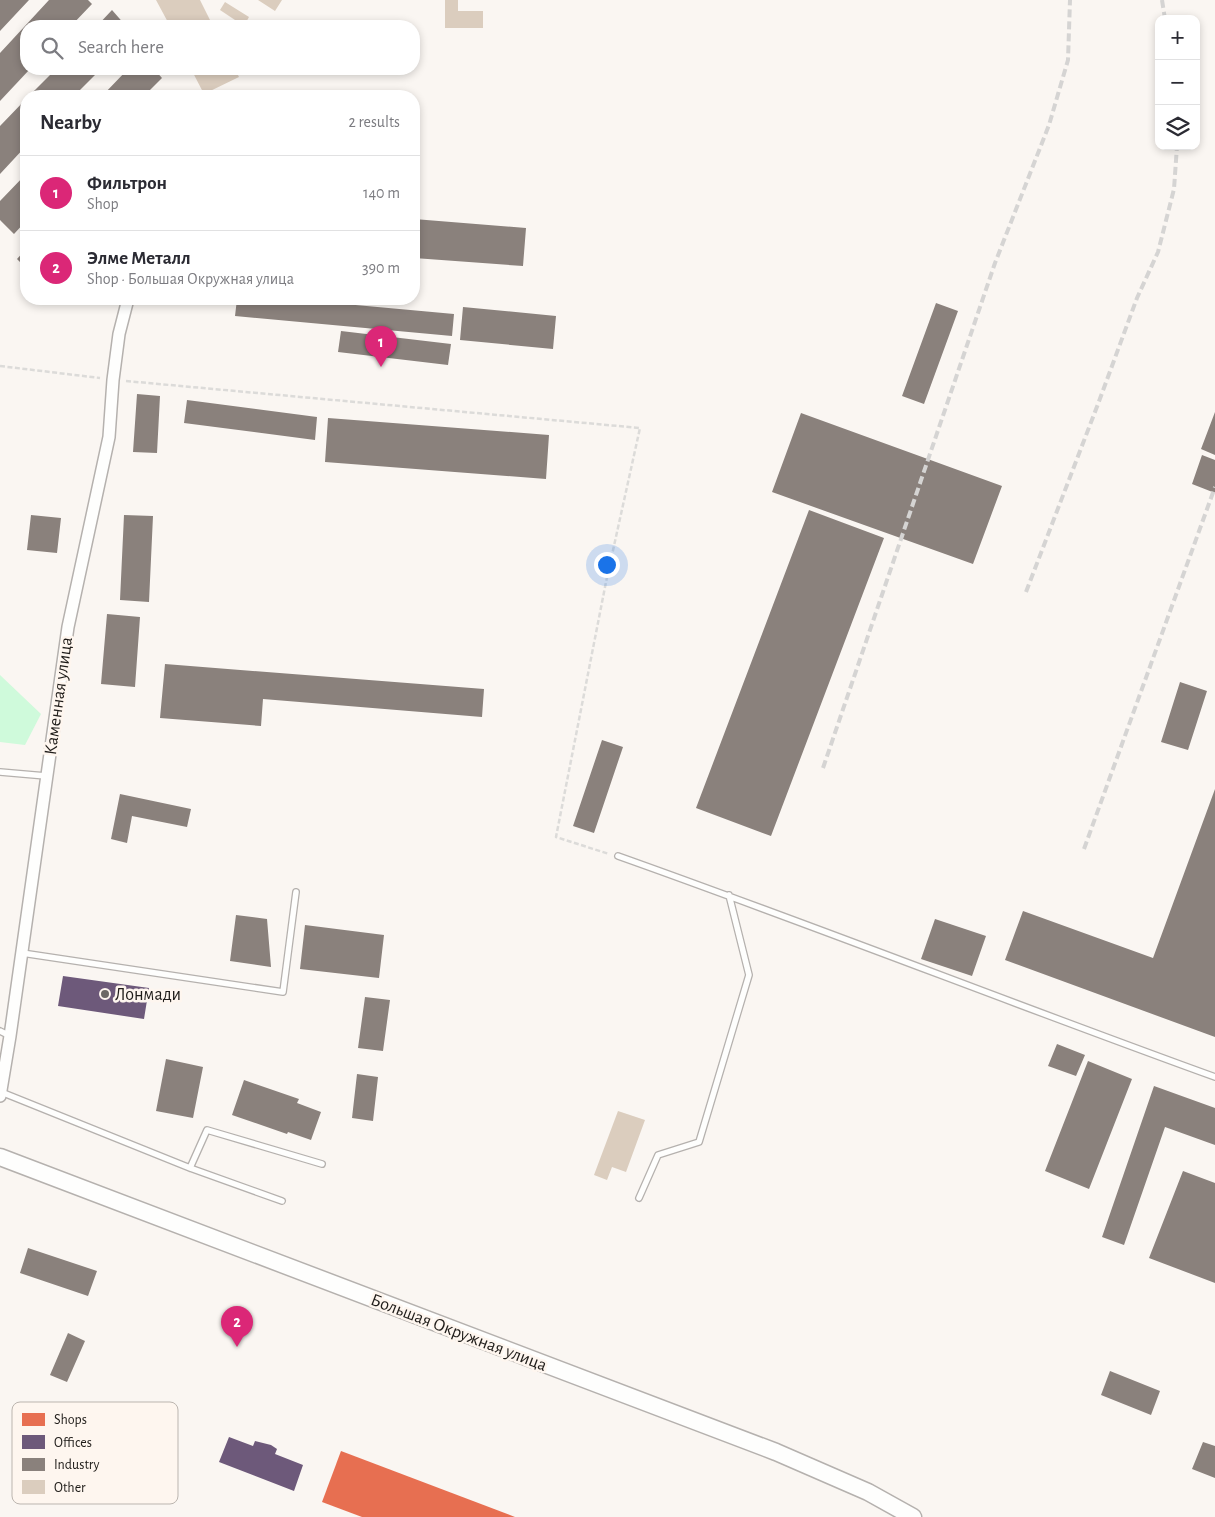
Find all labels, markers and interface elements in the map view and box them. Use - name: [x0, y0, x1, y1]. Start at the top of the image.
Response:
- map controls: [1155, 15, 1200, 150]
- button: +: [1155, 15, 1200, 60]
- search box: [20, 20, 420, 75]
- icon: search: [38, 34, 66, 62]
- text: Search here: [78, 38, 164, 57]
- button: −: [1155, 60, 1200, 105]
- button: layers: [1155, 105, 1200, 150]
- text: Nearby: [40, 112, 101, 133]
- text: 2 results: [348, 114, 400, 130]
- text: Фильтрон: [87, 174, 167, 193]
- text: 1: [53, 185, 59, 201]
- text: 140 m: [363, 185, 400, 201]
- text: Shop: [87, 196, 119, 212]
- text: Элме Металл: [87, 249, 191, 268]
- text: 2: [52, 260, 60, 276]
- text: 390 m: [362, 260, 400, 276]
- text: Shop · Большая Окружная улица: [87, 271, 294, 287]
- pin: 1: [365, 326, 397, 367]
- your location: [594, 552, 620, 578]
- street label: Каменная улица: [42, 636, 76, 756]
- place label: Лонмади: [115, 986, 181, 1004]
- marker: Лонмади: [99, 988, 111, 1000]
- street label: Большая Окружная улица: [368, 1291, 549, 1375]
- pin: 2: [221, 1306, 253, 1347]
- legend: [12, 1402, 178, 1504]
- text: Shops: [54, 1413, 87, 1427]
- text: Offices: [54, 1436, 92, 1450]
- text: Industry: [54, 1458, 100, 1472]
- text: Other: [54, 1481, 86, 1495]

